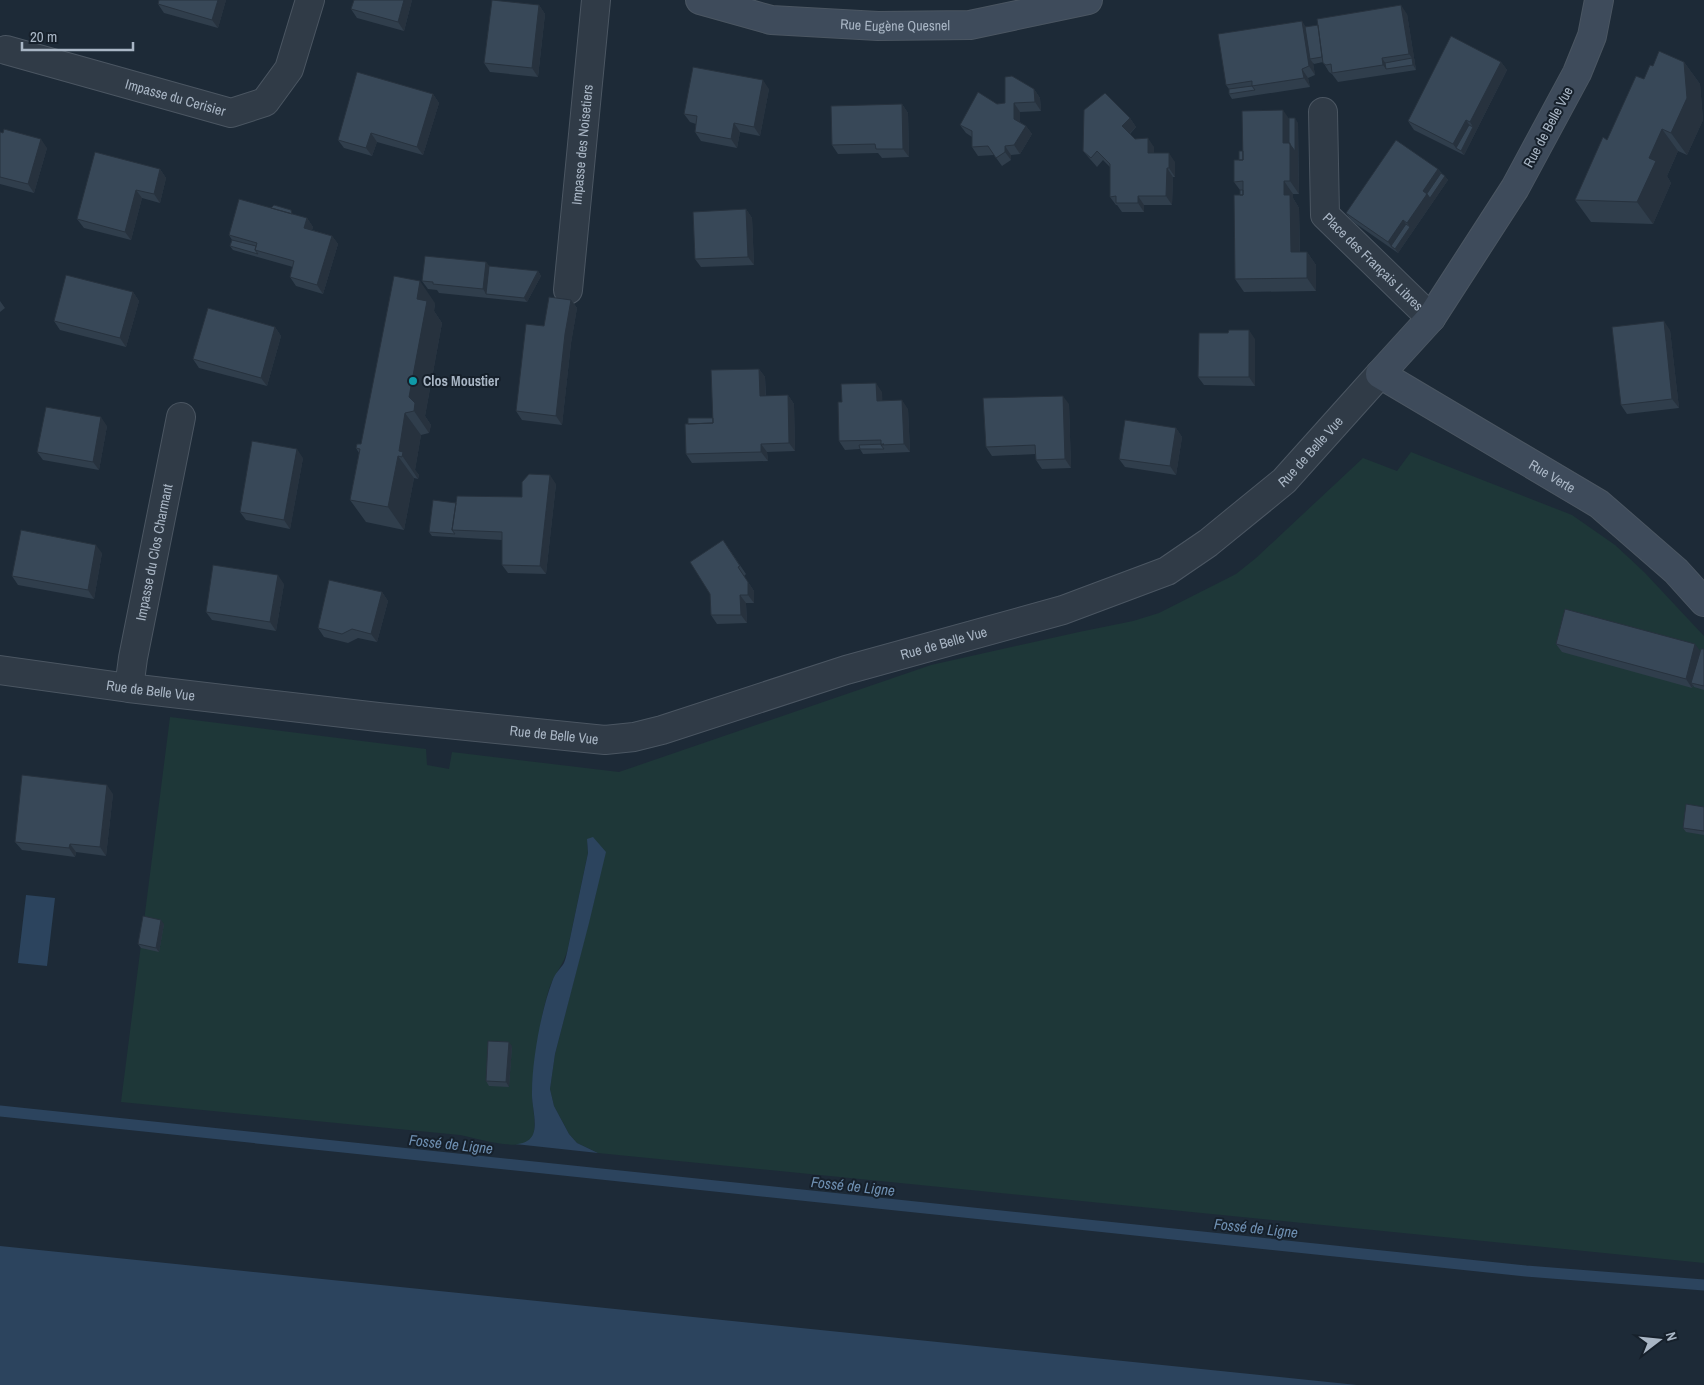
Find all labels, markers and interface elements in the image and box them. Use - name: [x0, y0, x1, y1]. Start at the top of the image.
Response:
- street label: Rue Eugène Quesnel: [840, 15, 950, 35]
- scale bar: [22, 20, 134, 52]
- text: 20 m: [30, 26, 57, 47]
- street label: Impasse du Cerisier: [123, 75, 228, 120]
- street label: Impasse des Noisetiers: [567, 83, 597, 206]
- street label: Rue de Belle Vue: [1519, 84, 1577, 170]
- street label: Place des Français Libres: [1319, 209, 1427, 315]
- place label: Clos Moustier: [423, 372, 499, 390]
- marker: Clos Moustier: [407, 375, 419, 387]
- street label: Rue de Belle Vue: [1274, 413, 1347, 491]
- street label: Rue Verte: [1526, 455, 1579, 497]
- street label: Impasse du Clos Charmant: [132, 482, 176, 622]
- street label: Rue de Belle Vue: [898, 622, 989, 664]
- street label: Rue de Belle Vue: [105, 676, 196, 705]
- street label: Rue de Belle Vue: [509, 721, 599, 748]
- water label: Fossé de Ligne: [408, 1129, 494, 1159]
- water label: Fossé de Ligne: [810, 1171, 896, 1201]
- water label: Fossé de Ligne: [1213, 1213, 1299, 1243]
- north arrow: [1634, 1315, 1684, 1365]
- text: N: [1662, 1330, 1681, 1343]

